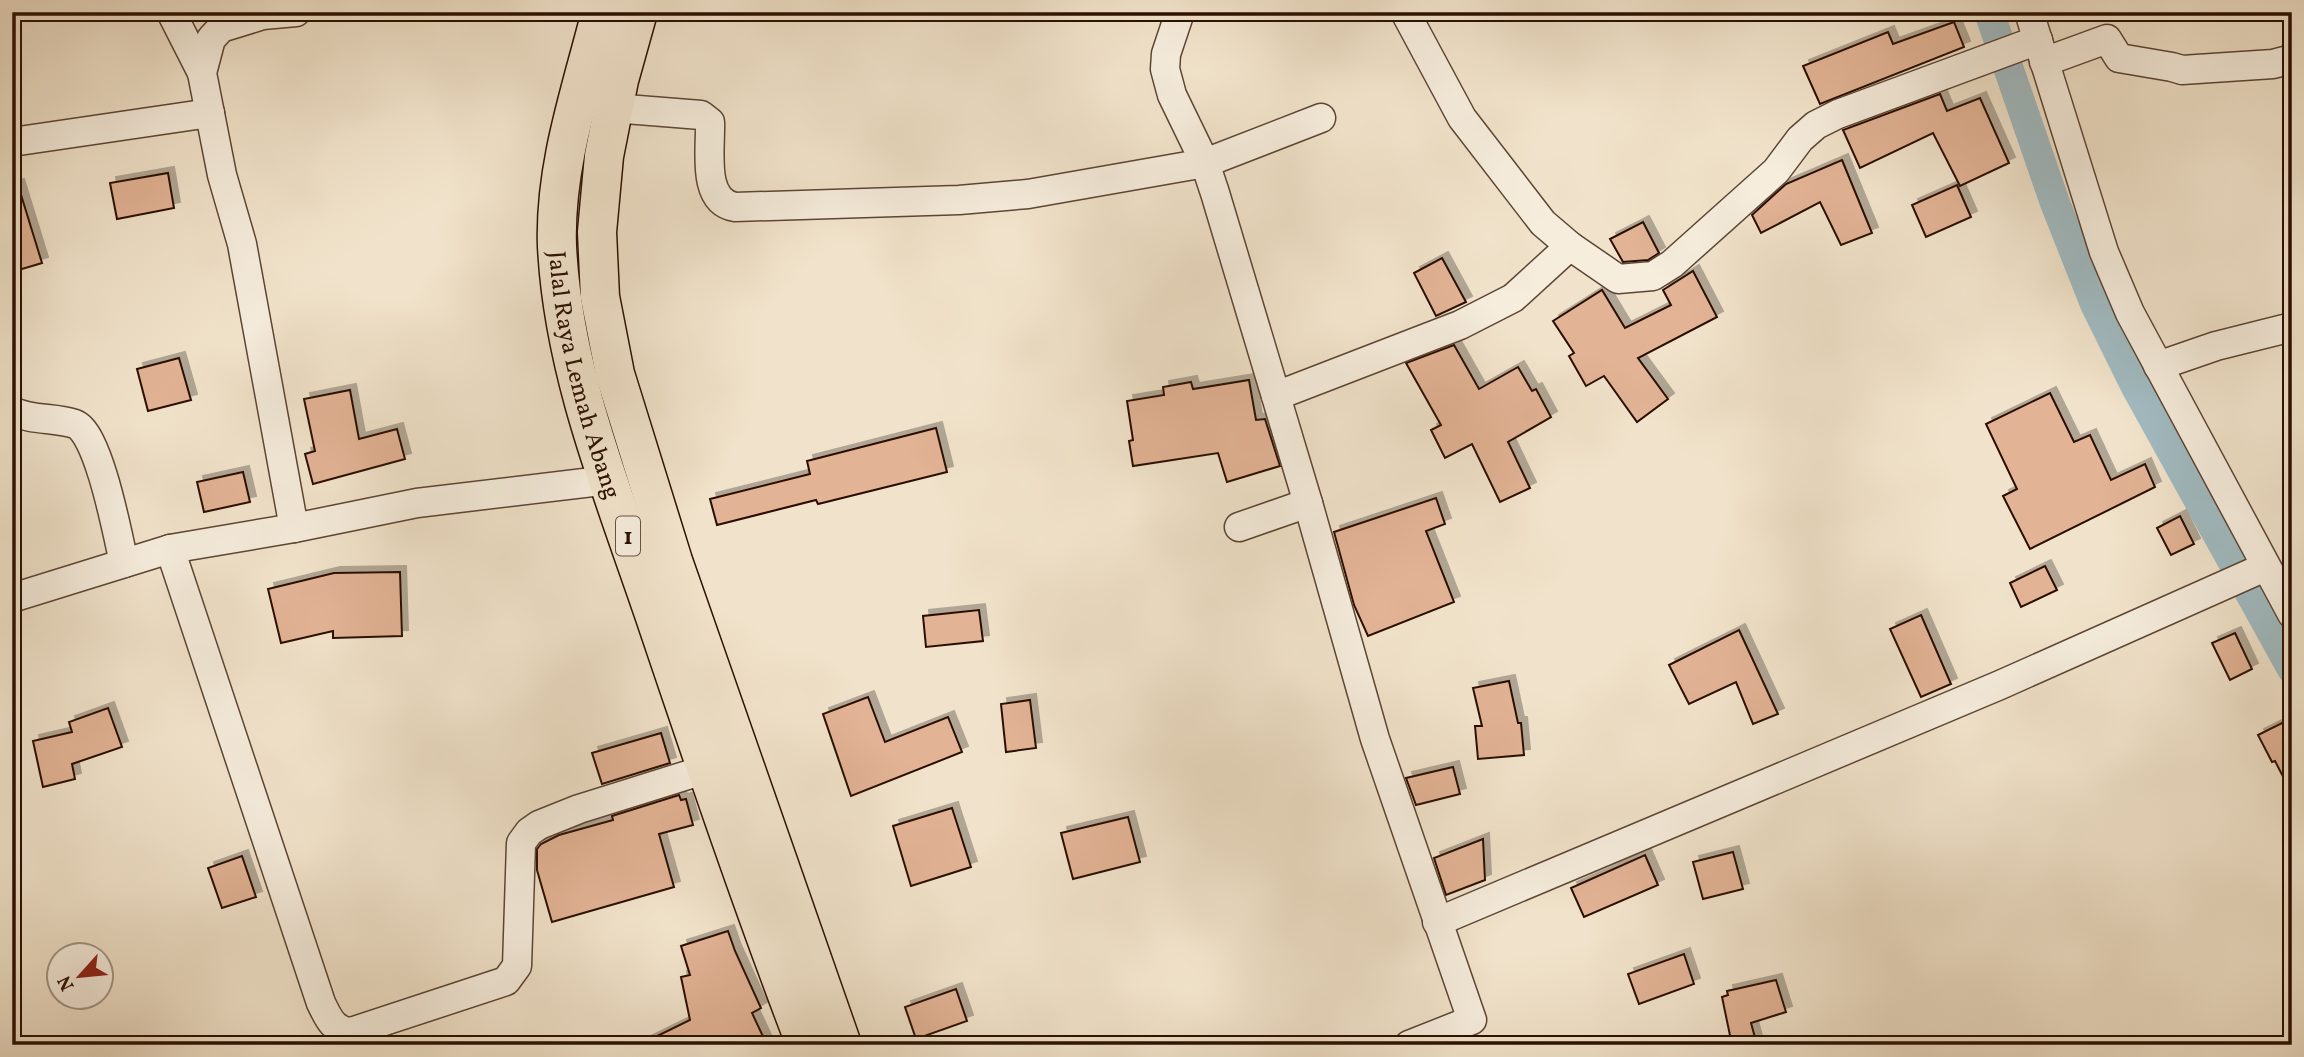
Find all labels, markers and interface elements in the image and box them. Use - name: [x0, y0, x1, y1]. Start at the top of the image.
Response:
- street label: Jalal Raya Lemah Abang: [538, 250, 628, 504]
- road number: 1: [616, 516, 640, 556]
- north arrow: [46, 942, 116, 1012]
- text: N: [52, 971, 81, 995]

